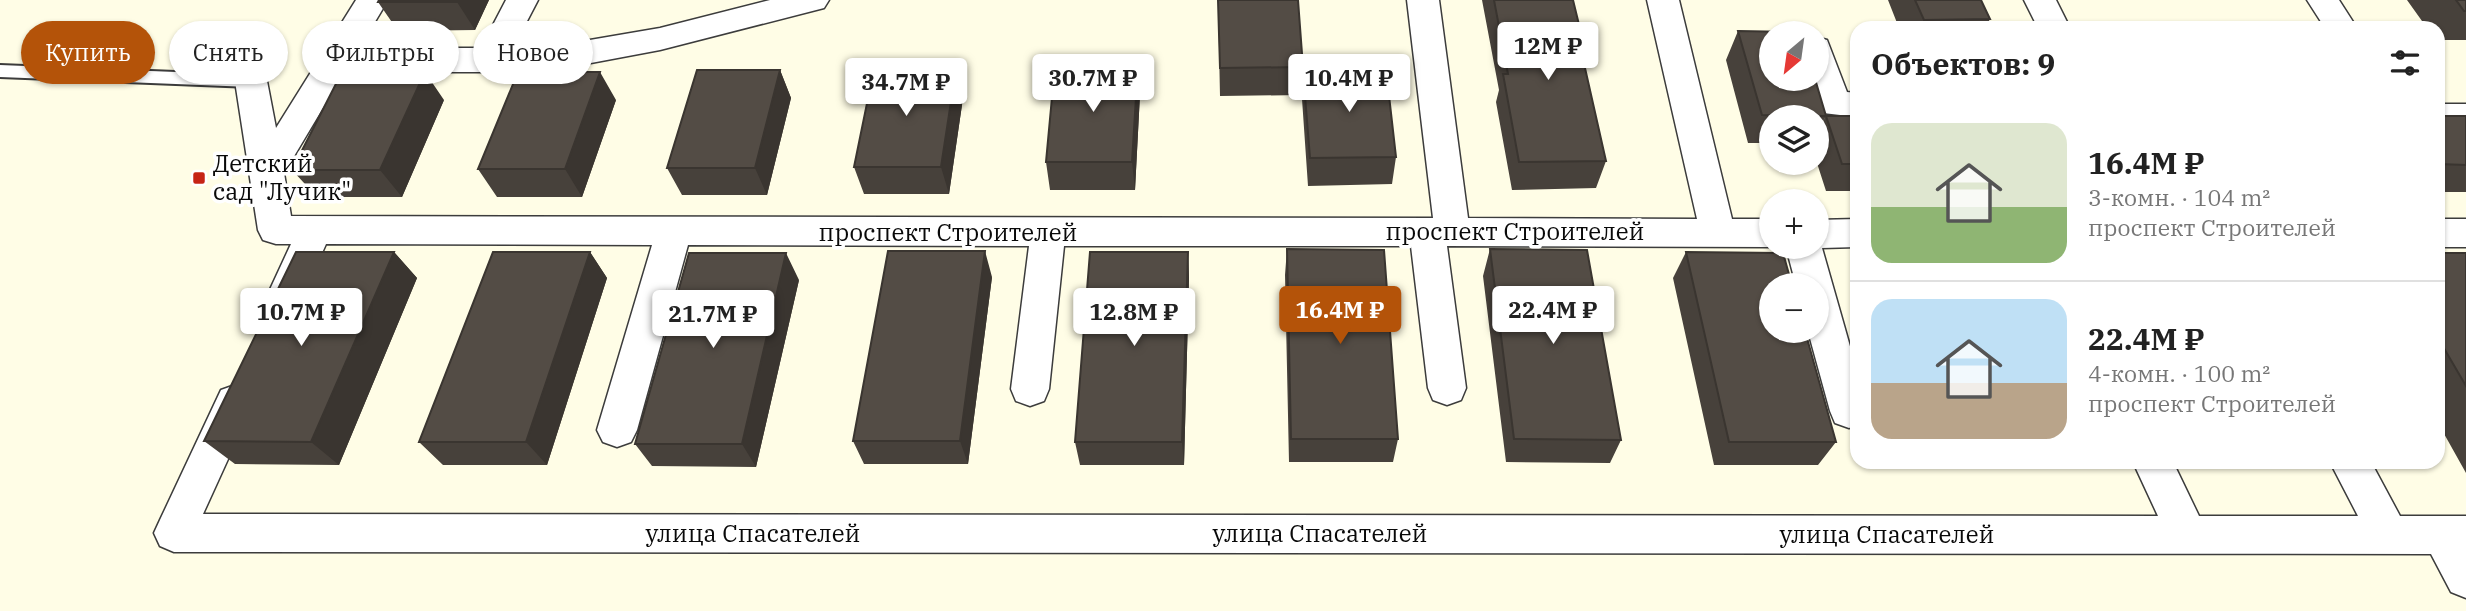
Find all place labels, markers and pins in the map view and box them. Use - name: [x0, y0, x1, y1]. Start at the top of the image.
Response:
- pin: 12M ₽: [1499, 22, 1597, 82]
- pin: 30.7M ₽: [1028, 54, 1158, 114]
- pin: 10.4M ₽: [1284, 54, 1414, 114]
- pin: 34.7M ₽: [841, 58, 971, 118]
- place label: Детский сад "Лучик": [213, 147, 351, 207]
- marker: Детский сад "Лучик": [191, 170, 207, 186]
- pin: 16.4M ₽: [1275, 286, 1405, 346]
- pin: 22.4M ₽: [1488, 286, 1618, 346]
- pin: 10.7M ₽: [236, 288, 366, 348]
- pin: 12.8M ₽: [1069, 288, 1199, 348]
- pin: 21.7M ₽: [648, 290, 778, 350]

